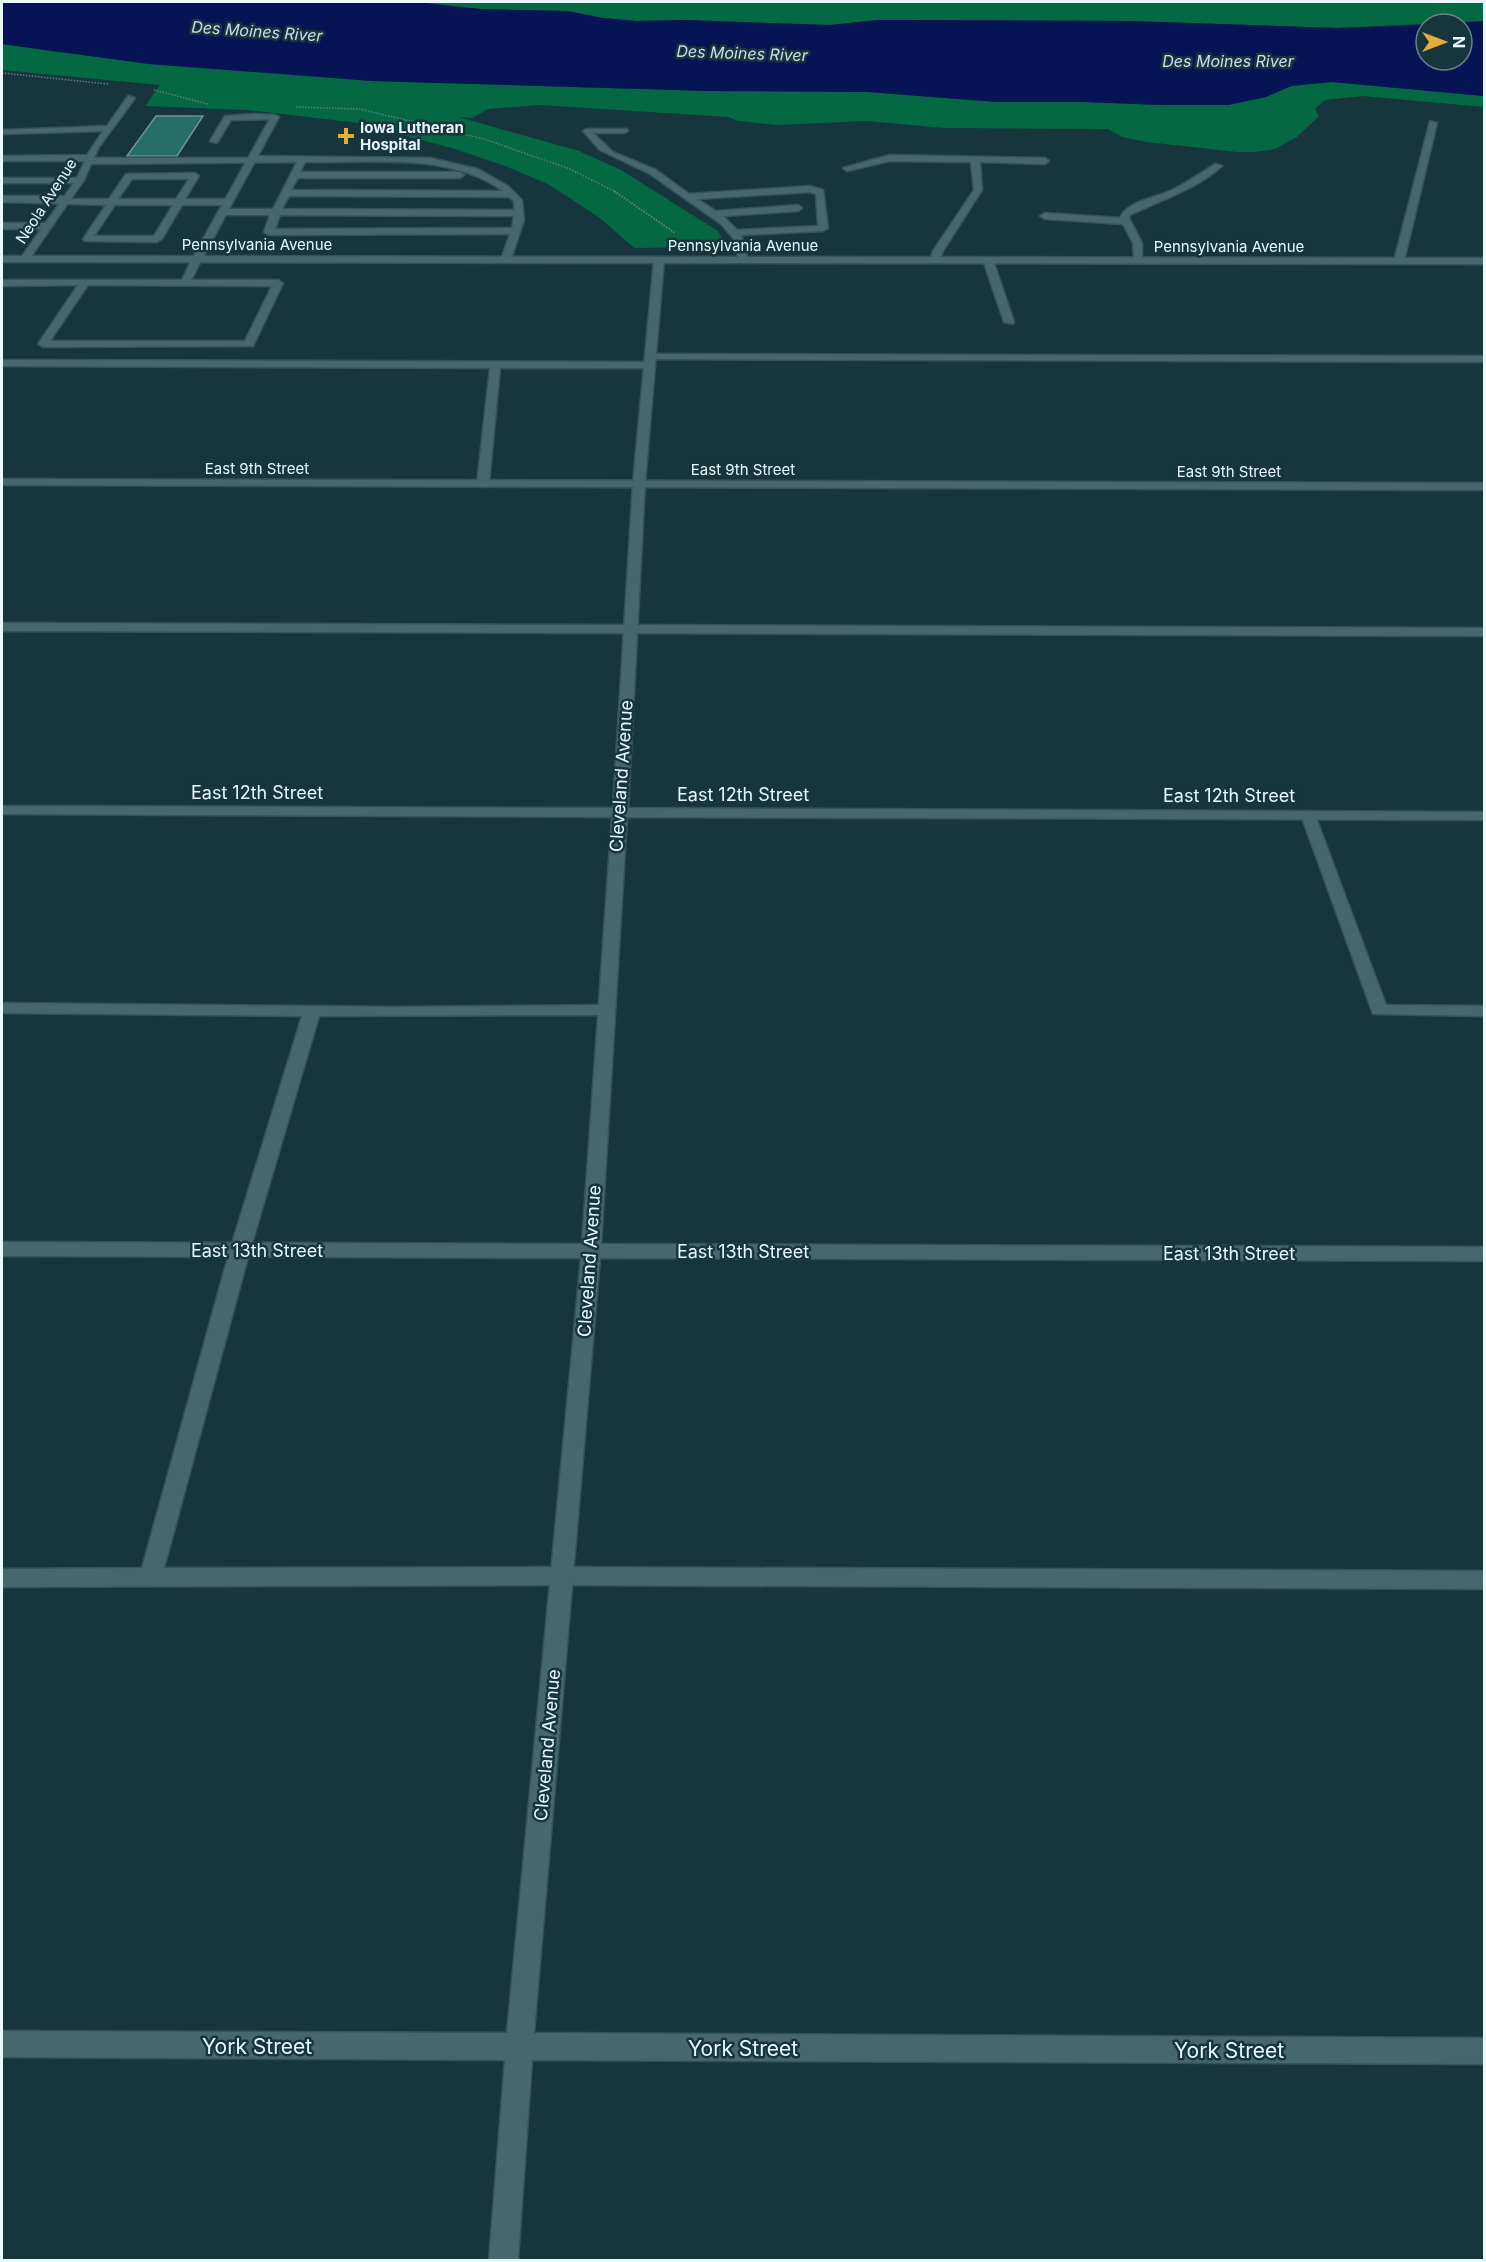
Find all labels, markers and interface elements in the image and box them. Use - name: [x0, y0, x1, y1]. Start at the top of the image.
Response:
- north arrow: [1414, 12, 1474, 72]
- water label: Des Moines River: [191, 16, 324, 46]
- text: N: [1449, 36, 1469, 48]
- water label: Des Moines River: [676, 41, 809, 65]
- water label: Des Moines River: [1162, 51, 1295, 71]
- place label: Iowa Lutheran Hospital: [360, 118, 464, 154]
- marker: Iowa Lutheran Hospital: [337, 127, 355, 145]
- street label: Neola Avenue: [11, 155, 81, 247]
- street label: Pennsylvania Avenue: [182, 235, 332, 254]
- street label: Pennsylvania Avenue: [668, 236, 818, 255]
- street label: Pennsylvania Avenue: [1154, 237, 1304, 256]
- street label: East 9th Street: [205, 459, 309, 478]
- street label: East 9th Street: [691, 460, 795, 479]
- street label: East 9th Street: [1177, 462, 1281, 481]
- street label: Cleveland Avenue: [605, 699, 637, 853]
- street label: East 12th Street: [191, 782, 323, 803]
- street label: East 12th Street: [677, 784, 809, 805]
- street label: East 12th Street: [1163, 785, 1295, 806]
- street label: Cleveland Avenue: [573, 1184, 605, 1338]
- street label: East 13th Street: [191, 1240, 323, 1261]
- street label: East 13th Street: [677, 1241, 809, 1262]
- street label: East 13th Street: [1163, 1243, 1295, 1264]
- street label: Cleveland Avenue: [530, 1668, 564, 1822]
- street label: York Street: [202, 2034, 312, 2059]
- street label: York Street: [688, 2036, 798, 2061]
- street label: York Street: [1174, 2038, 1284, 2063]

